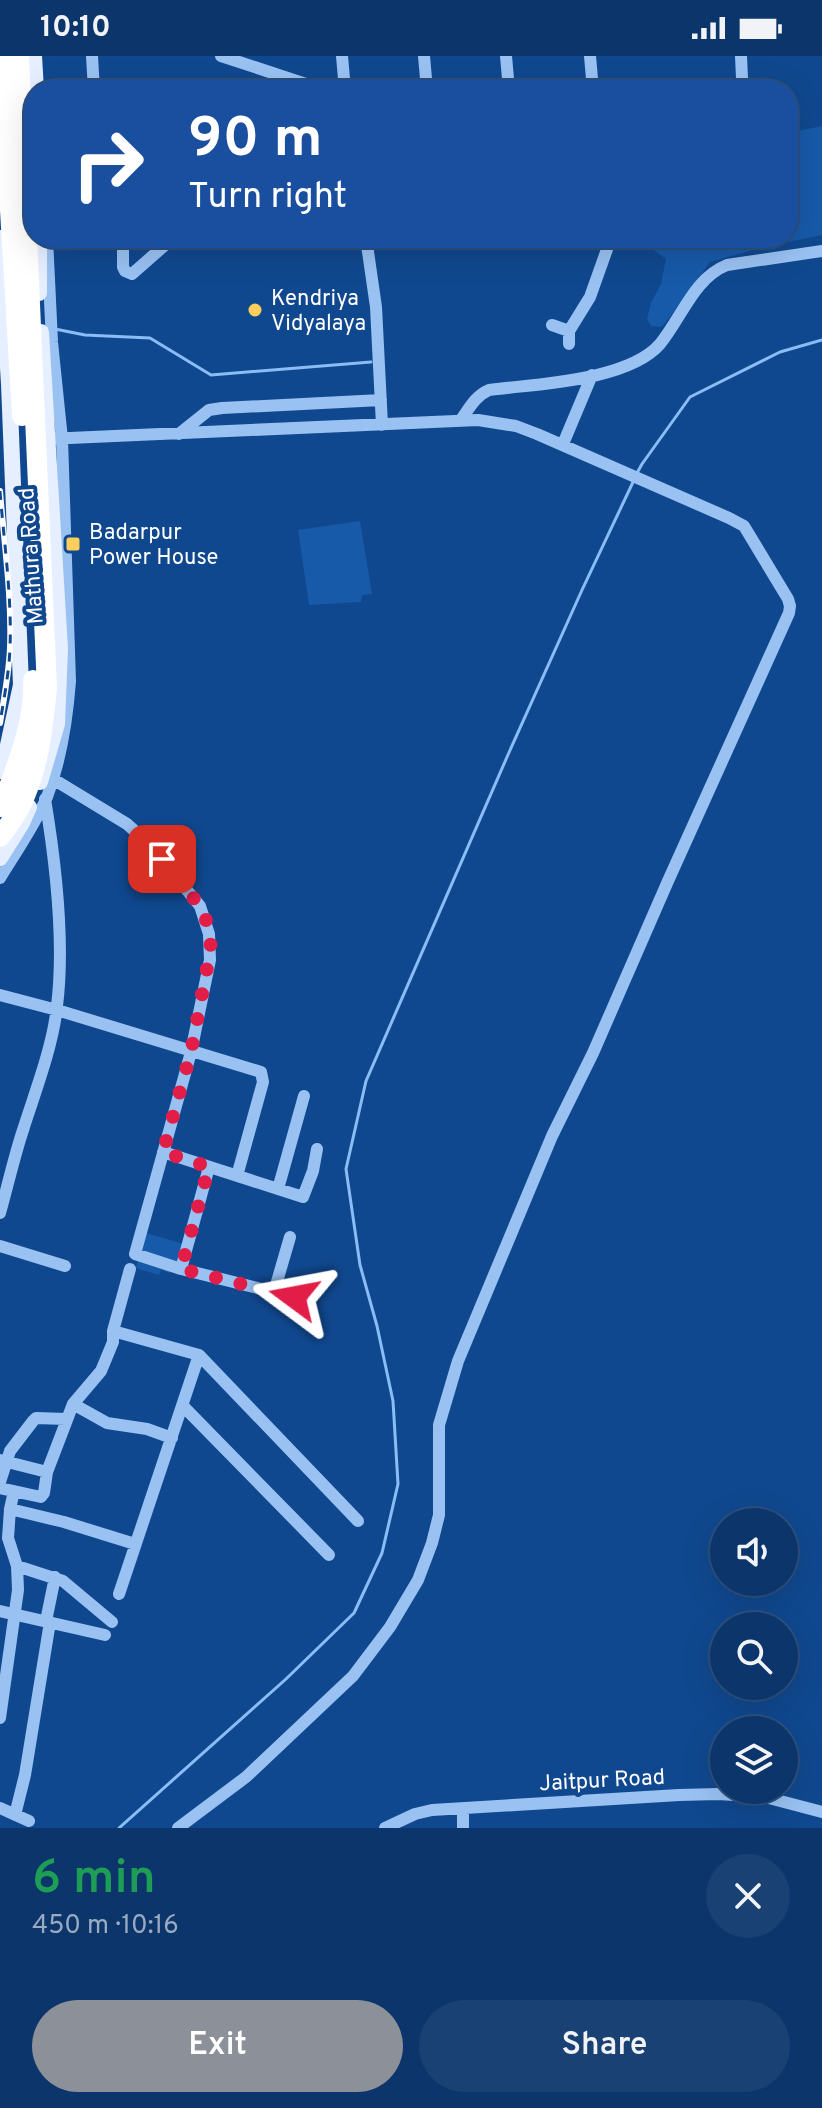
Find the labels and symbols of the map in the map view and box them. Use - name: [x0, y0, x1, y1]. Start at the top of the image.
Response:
- place label: Kendriya Vidyalaya: [271, 286, 366, 338]
- marker: Kendriya Vidyalaya: [246, 301, 264, 319]
- street label: Mathura Road: [14, 487, 51, 625]
- place label: Badarpur Power House: [89, 520, 218, 572]
- marker: Badarpur Power House: [64, 535, 82, 553]
- pin: [128, 825, 196, 893]
- position arrow: [252, 1255, 336, 1339]
- street label: Jaitpur Road: [538, 1765, 666, 1798]

